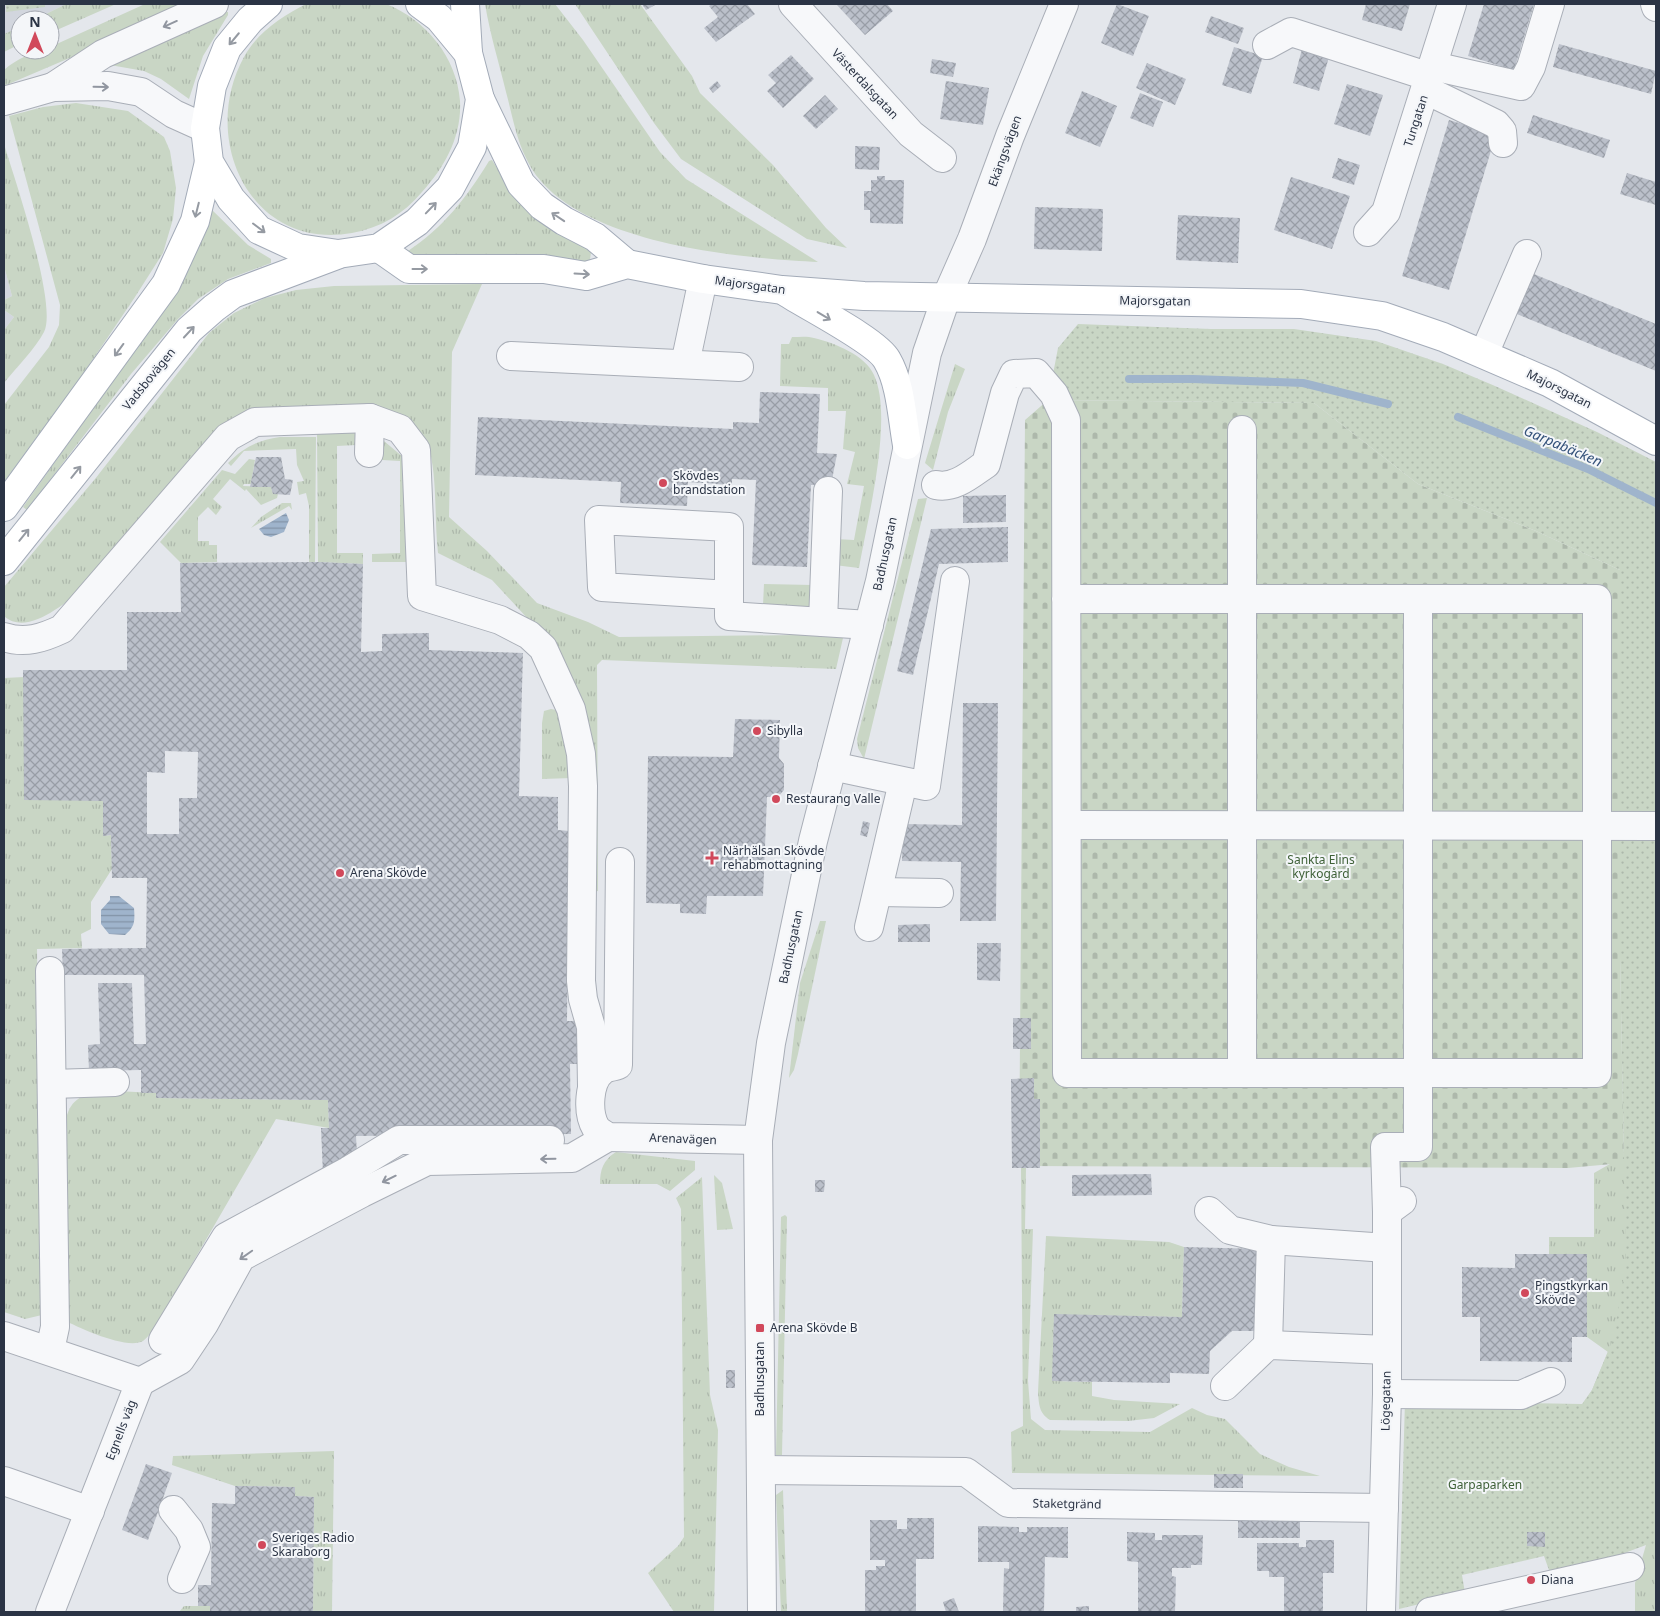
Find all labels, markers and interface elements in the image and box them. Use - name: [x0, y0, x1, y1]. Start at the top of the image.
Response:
- north arrow: [10, 10, 60, 60]
- text: N: [29, 12, 41, 31]
- one-way arrow: [162, 19, 177, 29]
- one-way arrow: [228, 32, 240, 45]
- street label: Västerdalsgatan: [828, 45, 903, 123]
- one-way arrow: [93, 82, 109, 92]
- street label: Tungatan: [1399, 93, 1432, 149]
- street label: Ekängsvägen: [984, 113, 1025, 189]
- one-way arrow: [192, 201, 202, 217]
- one-way arrow: [425, 201, 437, 214]
- one-way arrow: [552, 212, 566, 222]
- one-way arrow: [253, 222, 266, 233]
- one-way arrow: [412, 264, 428, 274]
- one-way arrow: [574, 270, 590, 279]
- street label: Majorsgatan: [714, 271, 787, 298]
- street label: Majorsgatan: [1119, 291, 1191, 310]
- one-way arrow: [816, 311, 830, 321]
- one-way arrow: [183, 325, 195, 338]
- one-way arrow: [114, 343, 124, 357]
- street label: Vadsbovägen: [118, 344, 179, 413]
- street label: Majorsgatan: [1524, 365, 1595, 412]
- water label: Garpabäcken: [1521, 421, 1605, 471]
- one-way arrow: [70, 465, 81, 478]
- place label: Skövdes brandstation: [673, 467, 746, 498]
- marker: Skövdes brandstation: [657, 477, 669, 489]
- street label: Badhusgatan: [868, 515, 901, 592]
- one-way arrow: [19, 529, 30, 542]
- place label: Sibylla: [767, 722, 803, 739]
- marker: Sibylla: [751, 725, 763, 737]
- place label: Restaurang Valle: [786, 790, 881, 807]
- marker: Restaurang Valle: [770, 793, 782, 805]
- place label: Närhälsan Skövde rehabmottagning: [723, 842, 825, 873]
- marker: Närhälsan Skövde rehabmottagning: [705, 851, 719, 865]
- park label: Sankta Elins kyrkogård: [1287, 851, 1355, 882]
- place label: Arena Skövde: [350, 864, 427, 881]
- marker: Arena Skövde: [334, 867, 346, 879]
- street label: Badhusgatan: [774, 908, 807, 985]
- street label: Arenavägen: [649, 1129, 717, 1148]
- one-way arrow: [540, 1154, 556, 1163]
- one-way arrow: [382, 1174, 397, 1184]
- one-way arrow: [239, 1250, 253, 1260]
- place label: Pingstkyrkan Skövde: [1535, 1277, 1608, 1308]
- marker: Pingstkyrkan Skövde: [1519, 1287, 1531, 1299]
- place label: Arena Skövde B: [770, 1319, 858, 1336]
- marker: Arena Skövde B: [754, 1322, 766, 1334]
- street label: Badhusgatan: [751, 1341, 768, 1417]
- street label: Lögegatan: [1376, 1371, 1395, 1431]
- street label: Egnells väg: [101, 1397, 140, 1463]
- park label: Garpaparken: [1448, 1476, 1522, 1493]
- street label: Staketgränd: [1032, 1494, 1102, 1513]
- place label: Sveriges Radio Skaraborg: [272, 1529, 354, 1560]
- marker: Sveriges Radio Skaraborg: [256, 1539, 268, 1551]
- place label: Diana: [1541, 1571, 1574, 1588]
- marker: Diana: [1525, 1574, 1537, 1586]

